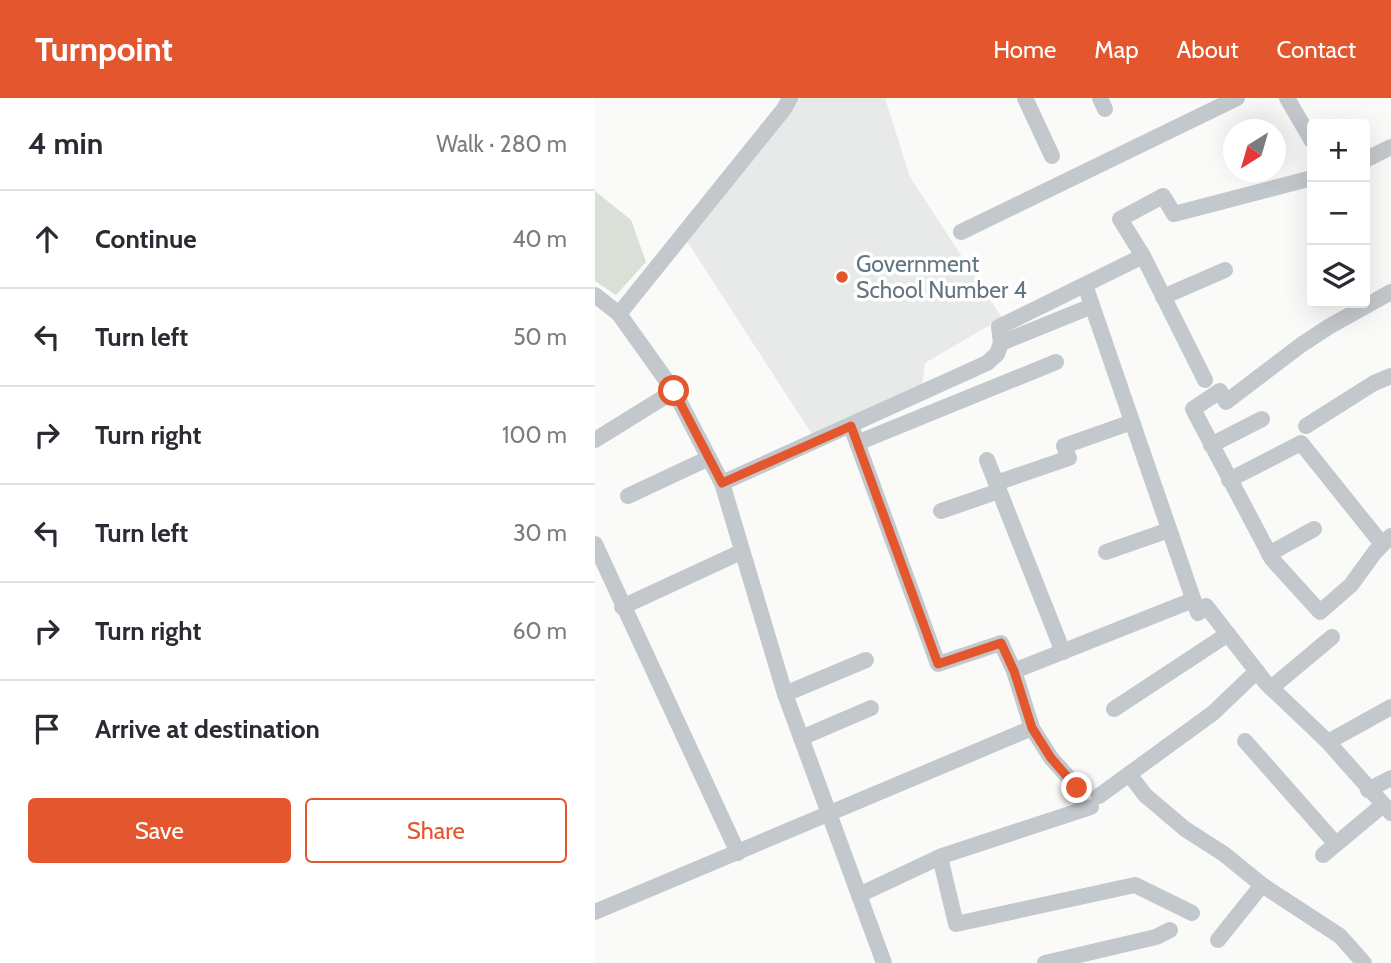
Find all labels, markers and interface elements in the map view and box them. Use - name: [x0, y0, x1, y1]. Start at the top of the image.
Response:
- text: Turnpoint: [35, 29, 173, 69]
- text: Home: [993, 35, 1056, 64]
- text: Map: [1094, 35, 1139, 64]
- text: About: [1177, 35, 1239, 64]
- text: Contact: [1277, 35, 1356, 64]
- north arrow: [1223, 119, 1286, 182]
- map controls: [1307, 119, 1370, 308]
- button: +: [1307, 119, 1370, 182]
- text: 4 min: [28, 125, 103, 162]
- text: Walk · 280 m: [436, 130, 567, 158]
- button: −: [1307, 182, 1370, 245]
- icon: ahead: [28, 220, 66, 258]
- text: Continue: [95, 223, 197, 255]
- text: 40 m: [512, 225, 567, 253]
- button: layers: [1307, 245, 1370, 308]
- place label: Government School Number 4: [856, 250, 1027, 304]
- marker: Government School Number 4: [834, 269, 850, 285]
- icon: left: [28, 318, 66, 356]
- text: Turn left: [95, 321, 188, 353]
- text: 50 m: [513, 323, 567, 351]
- route start: [658, 375, 689, 406]
- icon: right: [28, 416, 66, 454]
- text: Turn right: [95, 419, 201, 451]
- text: 100 m: [502, 421, 567, 449]
- icon: left: [28, 514, 66, 552]
- text: Turn left: [95, 517, 188, 549]
- text: 30 m: [513, 519, 567, 547]
- icon: right: [28, 612, 66, 650]
- text: Turn right: [95, 615, 201, 647]
- text: 60 m: [513, 617, 567, 645]
- icon: arrive: [28, 710, 66, 748]
- text: Arrive at destination: [95, 713, 320, 745]
- route end: [1061, 772, 1092, 803]
- button: Save: [28, 798, 291, 863]
- button: Share: [305, 798, 567, 863]

